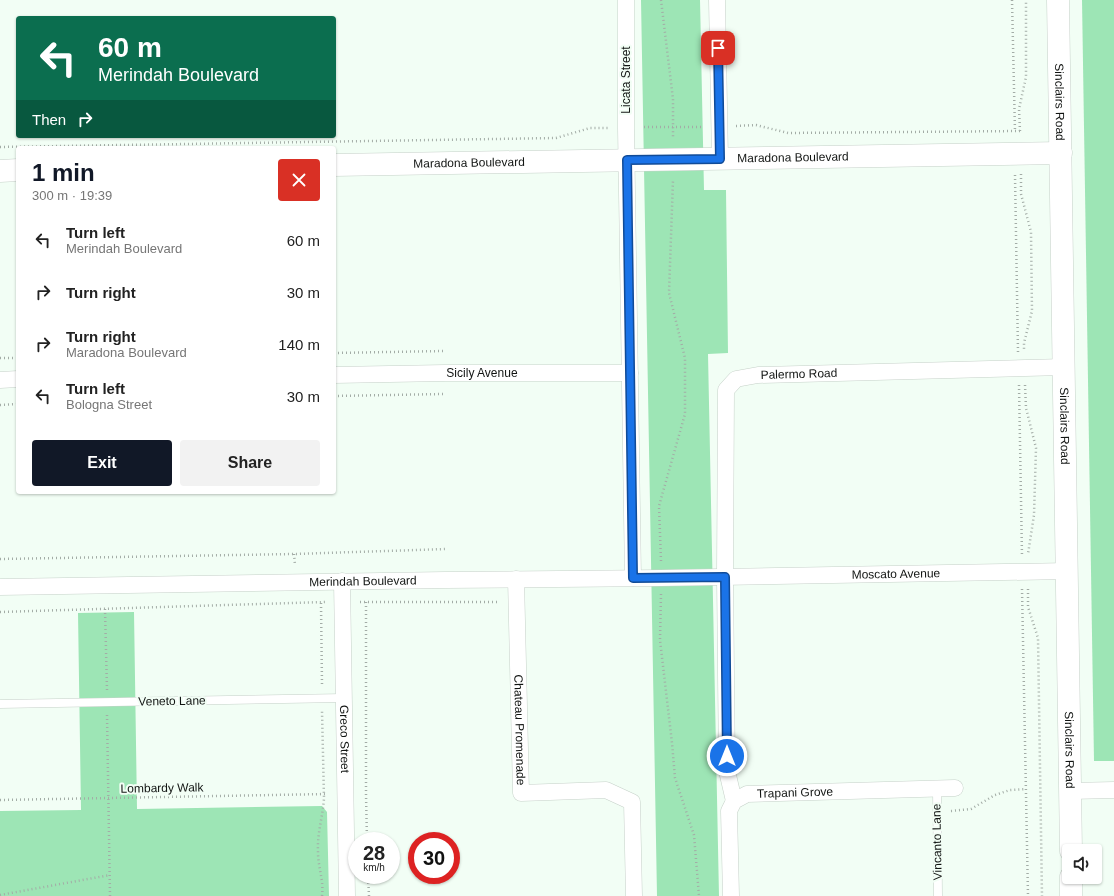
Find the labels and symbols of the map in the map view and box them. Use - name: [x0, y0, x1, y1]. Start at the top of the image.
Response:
- pin: [701, 31, 735, 65]
- street label: Licata Street: [619, 46, 633, 114]
- street label: Sinclairs Road: [1052, 63, 1067, 141]
- street label: Maradona Boulevard: [737, 150, 849, 165]
- street label: Maradona Boulevard: [413, 155, 525, 171]
- street label: Sicily Avenue: [446, 366, 518, 380]
- street label: Palermo Road: [760, 366, 838, 382]
- street label: Sinclairs Road: [1057, 387, 1072, 465]
- street label: Moscato Avenue: [851, 566, 941, 582]
- street label: Merindah Boulevard: [309, 573, 417, 589]
- street label: Chateau Promenade: [511, 674, 528, 786]
- street label: Veneto Lane: [138, 693, 206, 709]
- street label: Greco Street: [337, 705, 352, 774]
- street label: Sinclairs Road: [1062, 711, 1077, 789]
- position arrow: [706, 735, 748, 777]
- street label: Lombardy Walk: [120, 780, 205, 796]
- street label: Trapani Grove: [757, 785, 834, 801]
- street label: Vincanto Lane: [929, 803, 945, 880]
- speed limit sign: 30: [408, 832, 460, 884]

